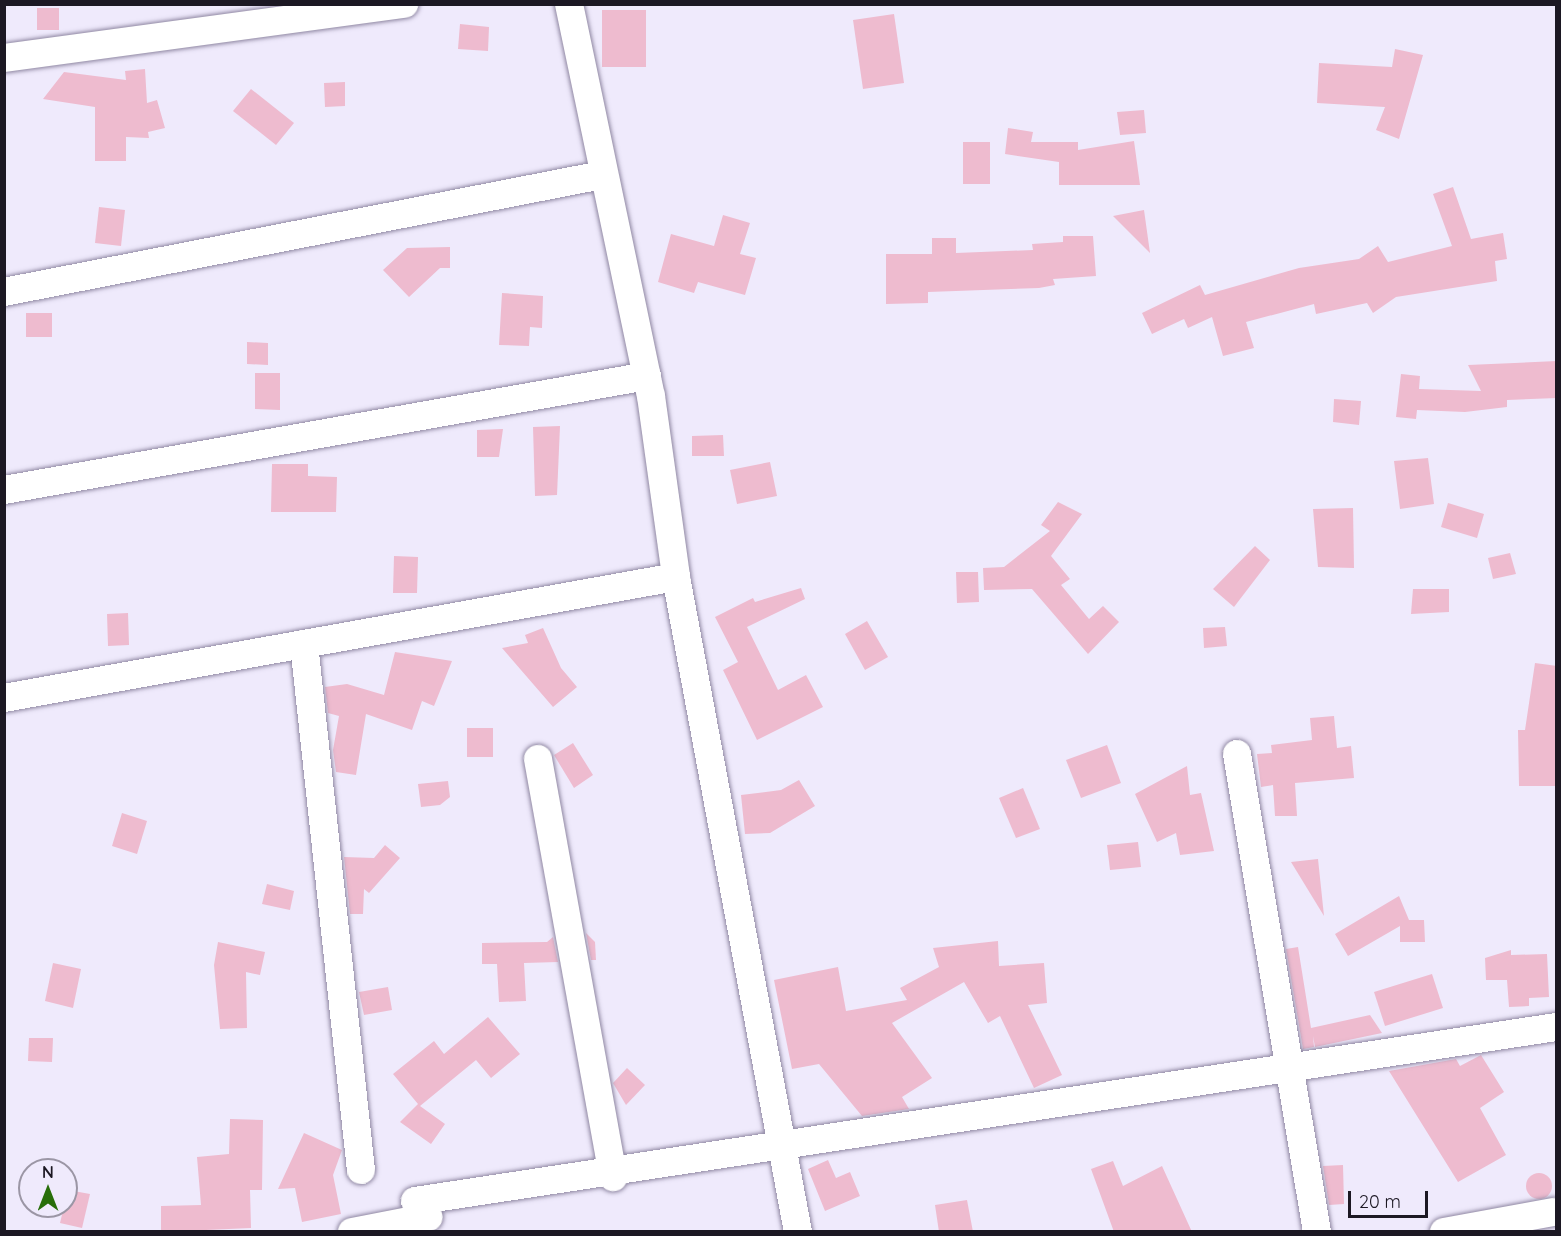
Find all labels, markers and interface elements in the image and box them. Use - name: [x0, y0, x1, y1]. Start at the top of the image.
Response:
- north arrow: [18, 1158, 78, 1218]
- text: N: [42, 1162, 54, 1182]
- scale bar: [1351, 1179, 1430, 1217]
- text: 20 m: [1359, 1190, 1401, 1213]

